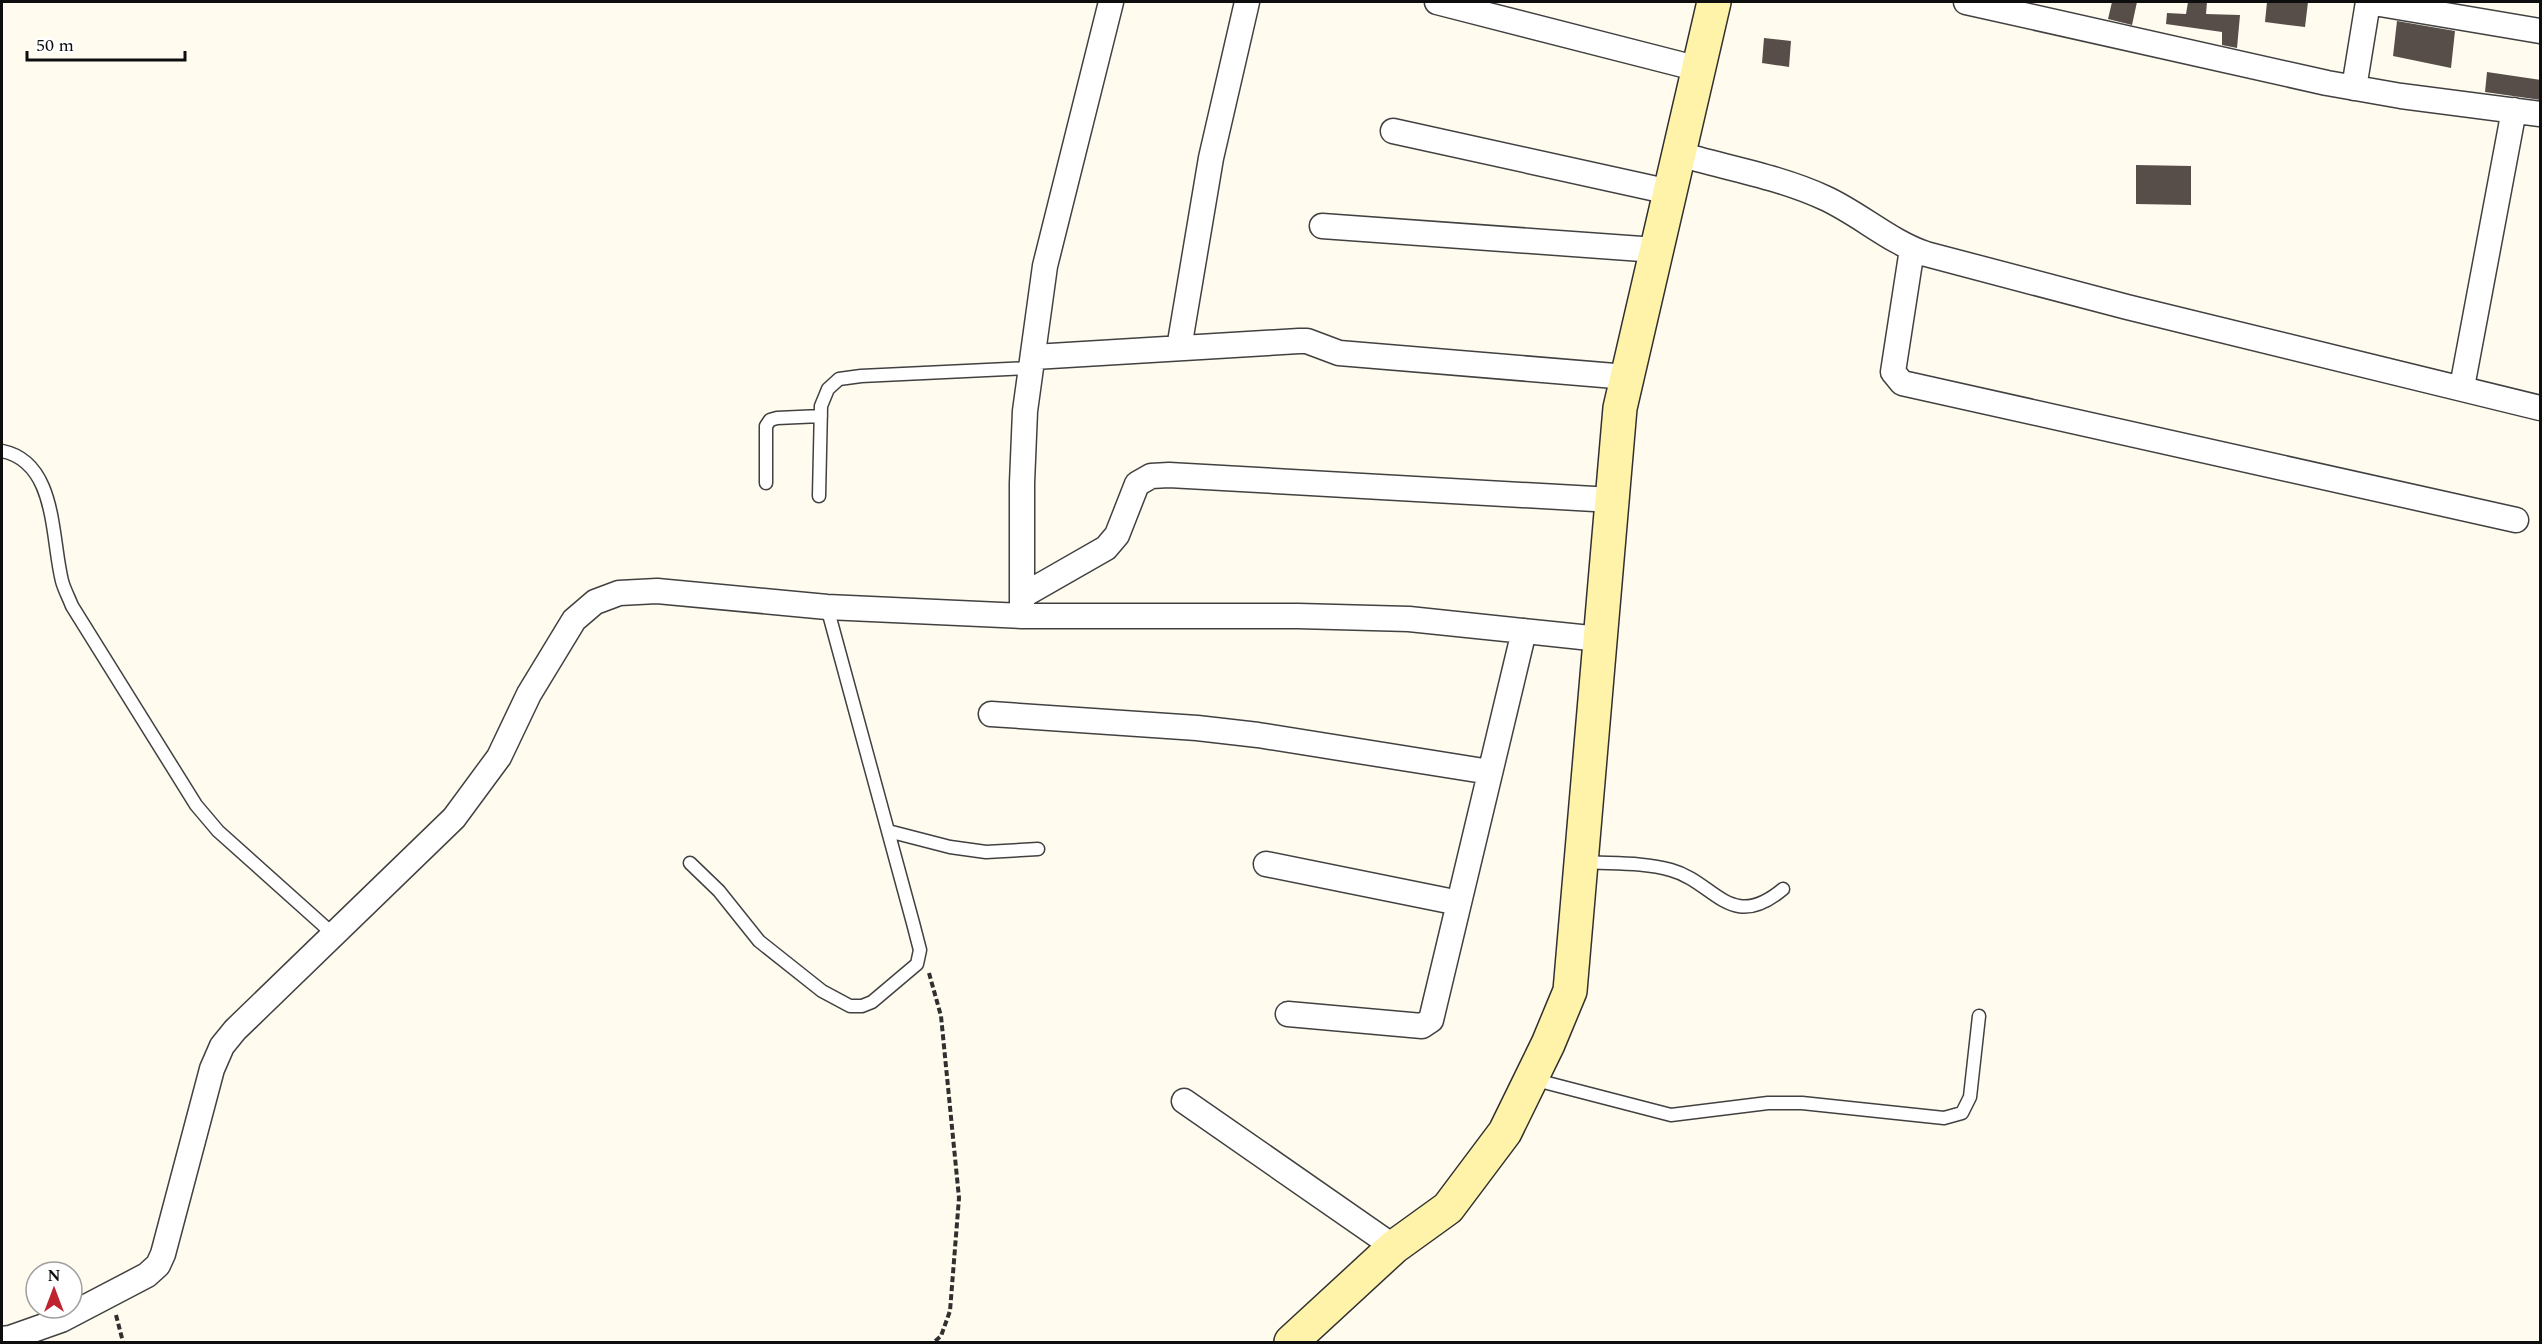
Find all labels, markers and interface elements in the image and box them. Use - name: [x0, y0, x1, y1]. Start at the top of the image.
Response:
- scale bar: [27, 24, 184, 62]
- text: 50 m: [36, 32, 74, 59]
- north arrow: [24, 1260, 84, 1320]
- text: N: [47, 1264, 61, 1288]

